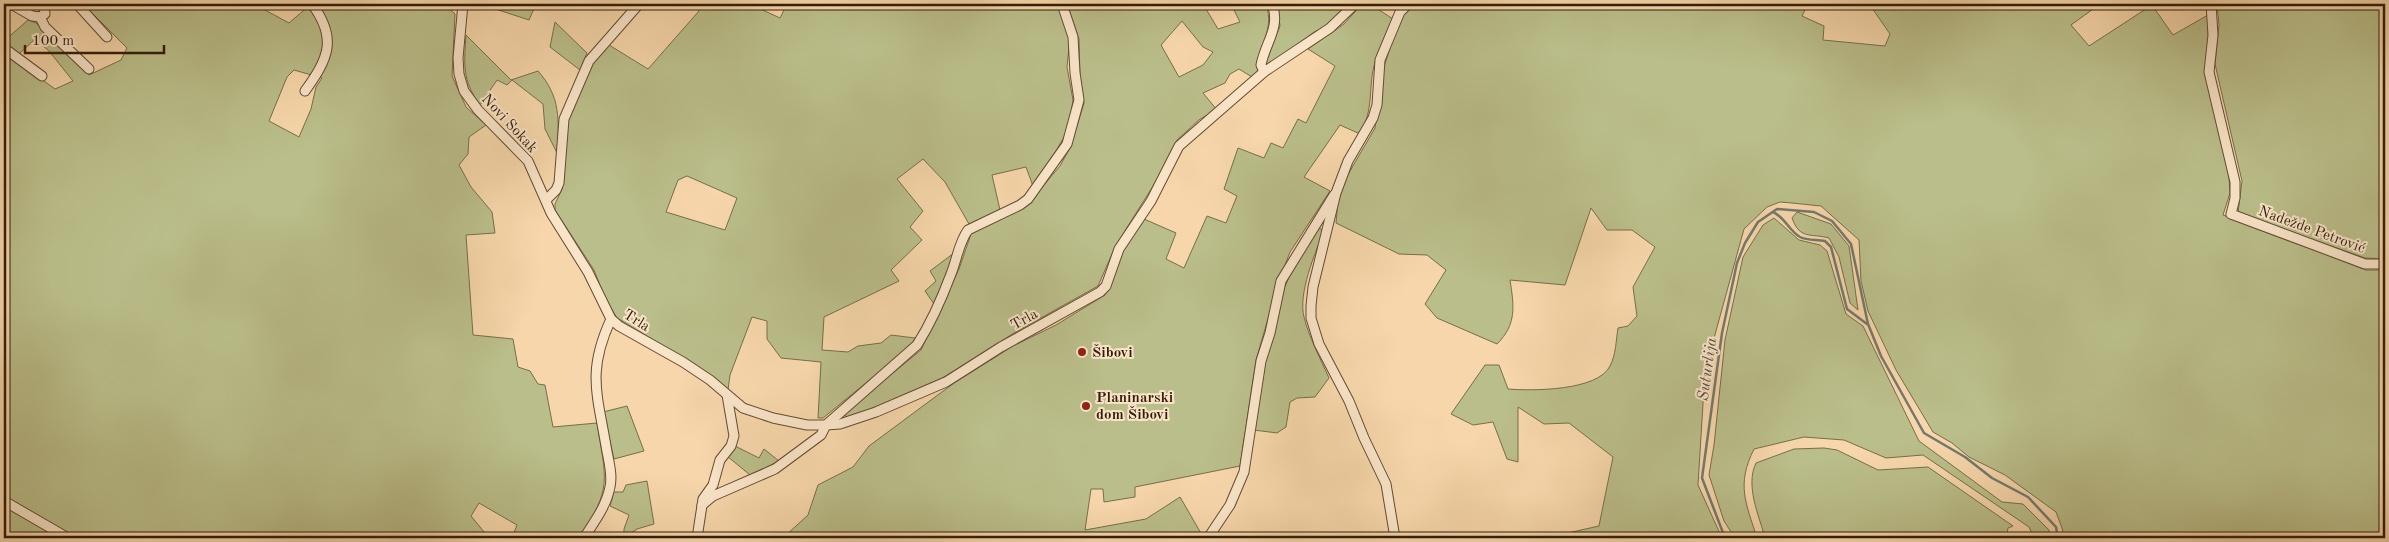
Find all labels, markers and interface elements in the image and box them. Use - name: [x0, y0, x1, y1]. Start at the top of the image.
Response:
- scale bar: [25, 22, 164, 54]
- text: 100 m: [32, 34, 74, 49]
- street label: Novi Sokak: [478, 92, 540, 156]
- street label: Nadežde Petrović: [2256, 204, 2367, 257]
- street label: Trla: [620, 307, 653, 335]
- street label: Trla: [1009, 307, 1041, 334]
- water label: Suturlija: [1696, 336, 1720, 402]
- place label: Šibovi: [1092, 343, 1133, 361]
- marker: Šibovi: [1076, 346, 1088, 358]
- place label: Planinarski dom Šibovi: [1096, 391, 1173, 423]
- marker: Planinarski dom Šibovi: [1080, 400, 1092, 412]

